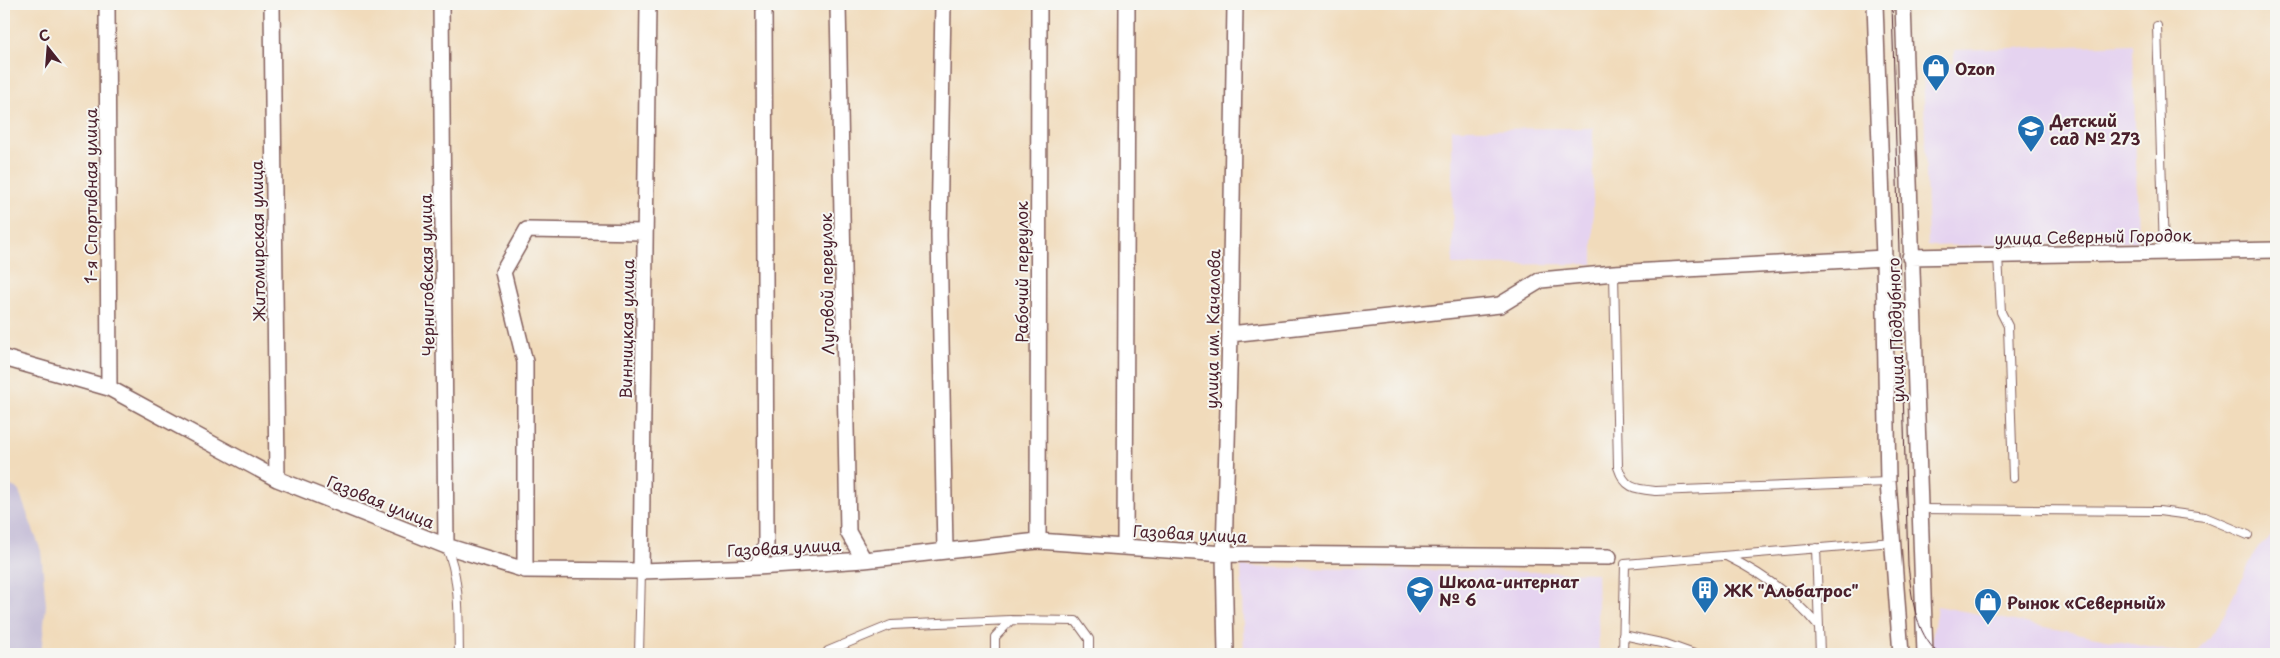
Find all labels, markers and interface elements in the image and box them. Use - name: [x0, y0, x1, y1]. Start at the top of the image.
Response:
- north arrow: [22, 22, 72, 72]
- text: С: [36, 24, 52, 47]
- shop icon: Ozon: [1921, 53, 1951, 92]
- place label: Ozon: [1955, 56, 1995, 80]
- street label: 1-я Спортивная улица: [78, 108, 102, 284]
- place label: Детский сад № 273: [2049, 108, 2140, 150]
- school or university icon: Детский сад № 273: [2016, 114, 2046, 153]
- street label: Житомирская улица: [244, 160, 270, 322]
- street label: Черниговская улица: [413, 194, 439, 356]
- street label: Рабочий переулок: [1009, 201, 1033, 343]
- street label: Луговой переулок: [813, 213, 839, 355]
- street label: улица Северный Городок: [1994, 222, 2192, 250]
- street label: улица им. Качалова: [1199, 249, 1225, 409]
- street label: улица Поддубного: [1880, 257, 1910, 403]
- street label: Винницкая улица: [613, 259, 639, 399]
- street label: Газовая улица: [324, 468, 438, 534]
- street label: Газовая улица: [1132, 518, 1248, 548]
- street label: Газовая улица: [726, 532, 842, 562]
- place label: Школа-интернат № 6: [1439, 569, 1580, 611]
- school or university icon: Школа-интернат № 6: [1405, 575, 1435, 614]
- building icon: ЖК "Альбатрос": [1690, 575, 1720, 614]
- place label: ЖК "Альбатрос": [1723, 578, 1859, 602]
- shop icon: Рынок «Северный»: [1973, 587, 2003, 626]
- place label: Рынок «Северный»: [2007, 590, 2166, 614]

